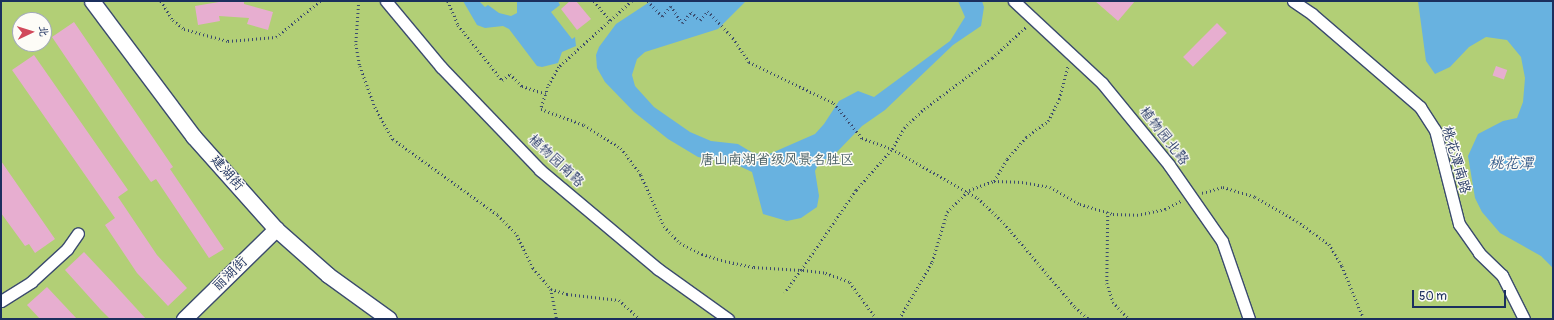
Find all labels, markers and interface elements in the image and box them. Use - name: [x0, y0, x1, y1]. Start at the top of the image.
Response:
- north arrow: [12, 12, 52, 52]
- text: 北: [37, 25, 50, 37]
- street label: 植物园北路: [1136, 103, 1192, 169]
- street label: 桃花潭南路: [1438, 124, 1474, 196]
- street label: 植物园南路: [525, 131, 587, 191]
- street label: 建湖街: [207, 152, 247, 194]
- park label: 唐山南湖省级风景名胜区: [700, 152, 854, 168]
- water label: 桃花潭: [1489, 155, 1533, 173]
- street label: 丽湖街: [209, 253, 251, 295]
- scale bar: [1414, 282, 1508, 308]
- text: 50 m: [1419, 289, 1447, 304]

